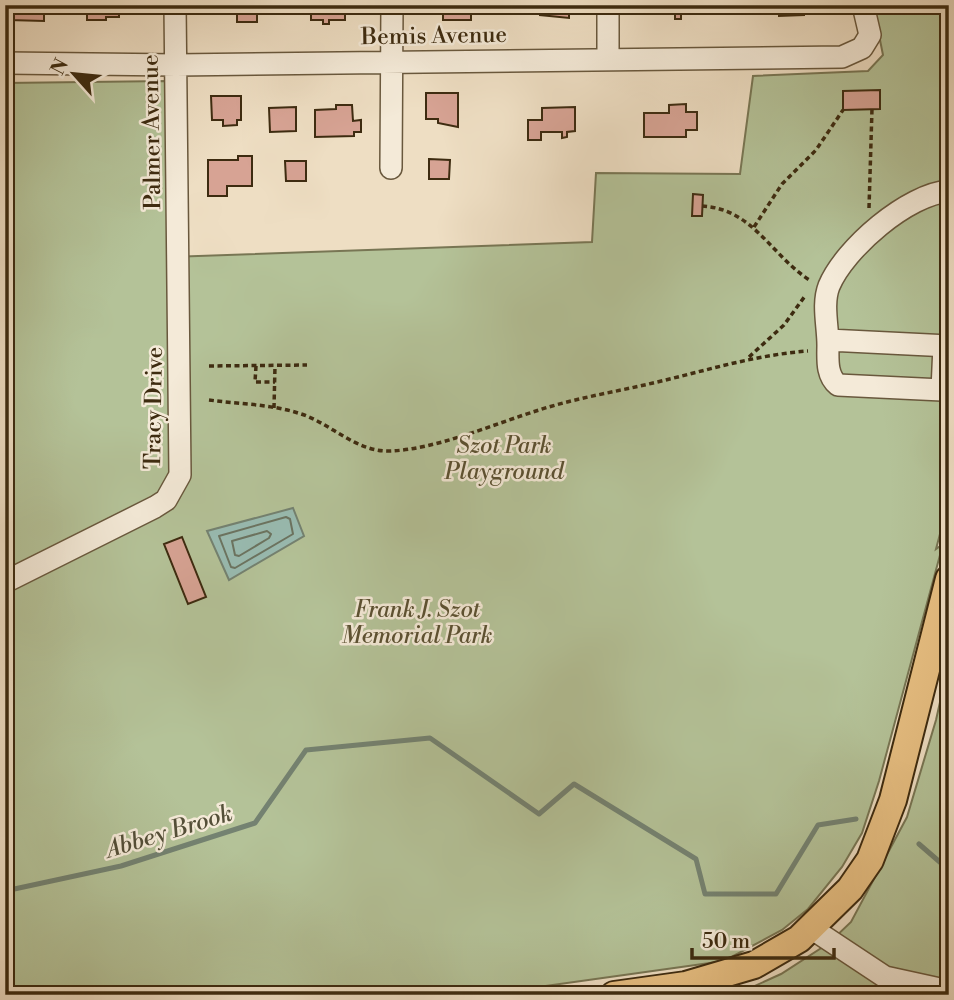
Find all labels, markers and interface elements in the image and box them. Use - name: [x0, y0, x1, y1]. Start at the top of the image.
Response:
- street label: Bemis Avenue: [360, 21, 507, 51]
- north arrow: [38, 38, 108, 108]
- street label: Palmer Avenue: [137, 54, 167, 210]
- text: N: [46, 55, 74, 79]
- street label: Tracy Drive: [139, 346, 169, 470]
- park label: Szot Park Playground: [443, 432, 565, 486]
- park label: Frank J. Szot Memorial Park: [342, 596, 492, 650]
- water label: Abbey Brook: [99, 798, 236, 866]
- scale bar: [692, 916, 833, 960]
- text: 50 m: [702, 929, 750, 955]

